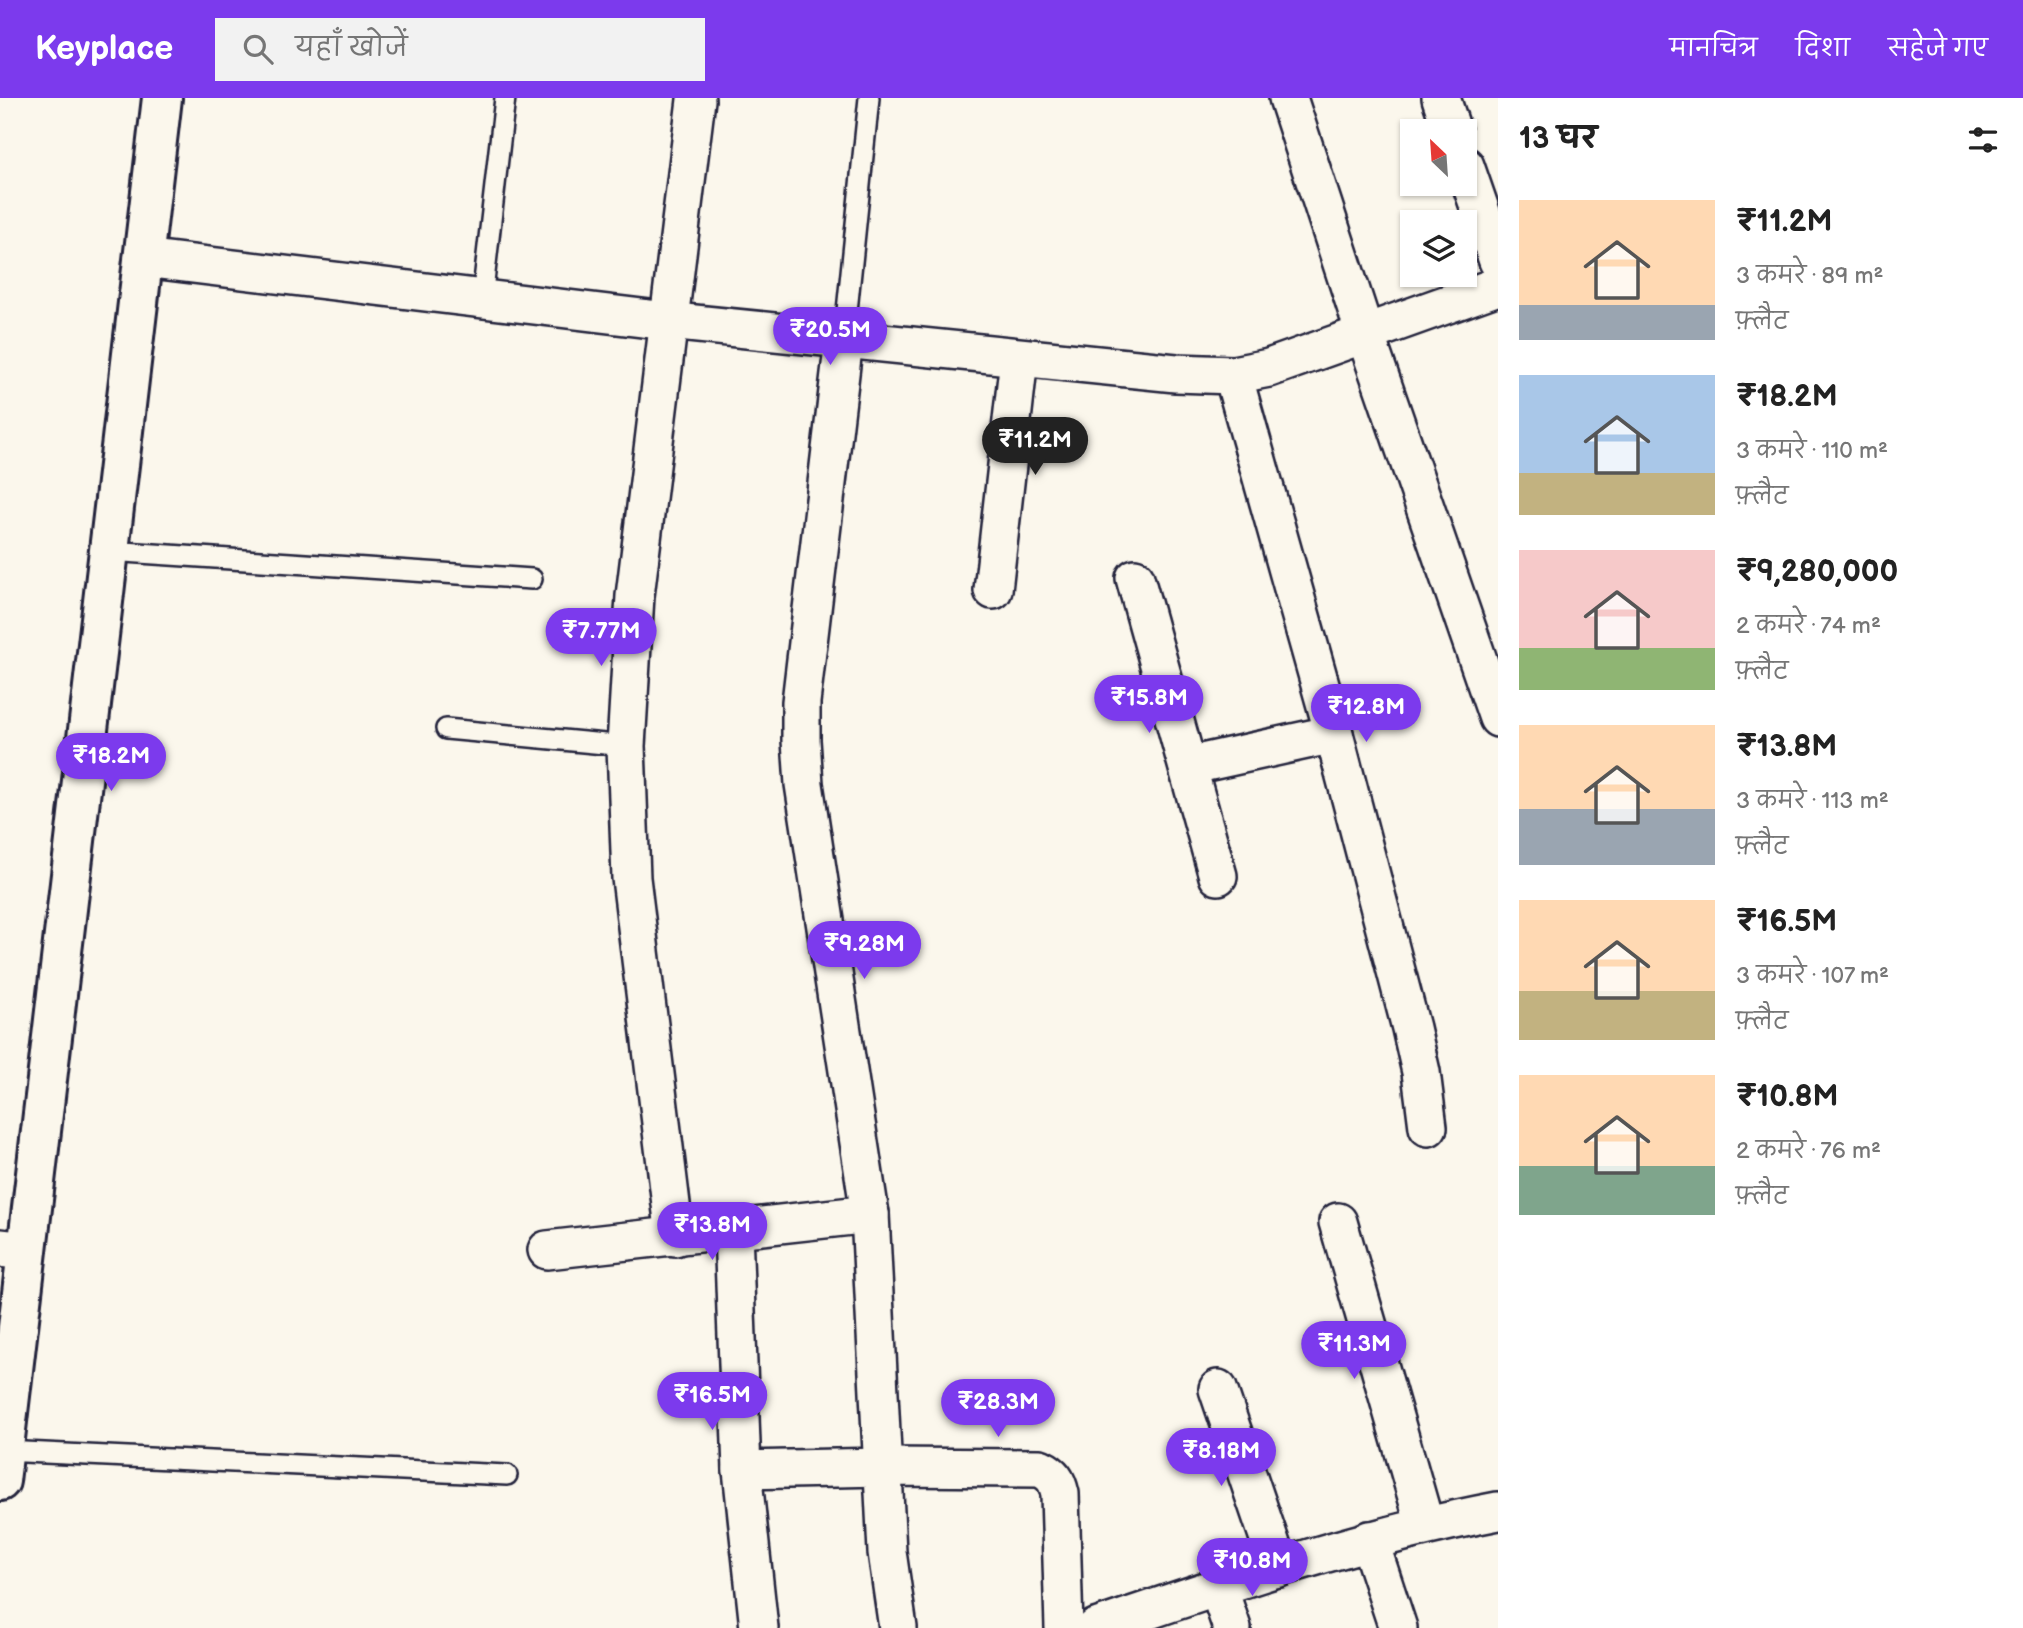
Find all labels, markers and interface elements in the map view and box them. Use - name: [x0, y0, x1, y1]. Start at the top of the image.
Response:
- search box: [215, 18, 705, 81]
- text: Keyplace: [35, 29, 173, 69]
- icon: search: [239, 30, 277, 68]
- text: यहाँ खोजें: [295, 33, 407, 64]
- text: मानचित्र: [1670, 34, 1758, 63]
- text: दिशा: [1796, 34, 1850, 63]
- text: सहेजे गए: [1888, 34, 1988, 63]
- north arrow: [1400, 119, 1477, 196]
- map controls: [1400, 119, 1477, 287]
- text: 13 घर: [1519, 121, 1597, 157]
- icon: filters: [1964, 121, 2002, 159]
- text: ₹11.2M: [1736, 204, 1832, 240]
- button: layers: [1400, 210, 1477, 287]
- icon: home: [1575, 228, 1659, 312]
- text: 3 कमरे · 89 m²: [1736, 262, 1883, 290]
- pin: ₹20.5M: [773, 308, 887, 367]
- text: फ़्लैट: [1736, 308, 1788, 336]
- text: ₹20.5M: [789, 316, 871, 344]
- text: ₹18.2M: [1736, 379, 1838, 415]
- icon: home: [1575, 403, 1659, 487]
- pin: ₹11.2M: [978, 418, 1092, 477]
- text: ₹11.2M: [998, 426, 1072, 454]
- text: 3 कमरे · 110 m²: [1736, 437, 1888, 465]
- text: फ़्लैट: [1736, 483, 1788, 511]
- text: ₹9,280,000: [1736, 554, 1898, 590]
- icon: home: [1575, 578, 1659, 662]
- pin: ₹7.77M: [544, 608, 658, 668]
- text: 2 कमरे · 74 m²: [1736, 612, 1881, 640]
- text: ₹7.77M: [562, 617, 640, 645]
- text: फ़्लैट: [1736, 658, 1788, 686]
- pin: ₹15.8M: [1092, 676, 1206, 735]
- text: ₹15.8M: [1110, 684, 1188, 712]
- pin: ₹12.8M: [1309, 684, 1423, 744]
- text: ₹12.8M: [1327, 693, 1405, 721]
- text: ₹13.8M: [1736, 729, 1837, 765]
- pin: ₹18.2M: [54, 734, 168, 793]
- text: ₹18.2M: [72, 742, 150, 770]
- icon: home: [1575, 753, 1659, 837]
- text: 3 कमरे · 113 m²: [1736, 787, 1889, 815]
- text: फ़्लैट: [1736, 833, 1788, 861]
- text: ₹16.5M: [1736, 904, 1837, 940]
- pin: ₹9.28M: [807, 922, 921, 981]
- icon: home: [1575, 928, 1659, 1012]
- text: ₹9.28M: [823, 930, 905, 958]
- text: 3 कमरे · 107 m²: [1736, 962, 1889, 990]
- text: फ़्लैट: [1736, 1008, 1788, 1036]
- text: ₹10.8M: [1736, 1079, 1838, 1115]
- icon: home: [1575, 1103, 1659, 1187]
- text: 2 कमरे · 76 m²: [1736, 1137, 1881, 1165]
- text: फ़्लैट: [1736, 1183, 1788, 1211]
- pin: ₹13.8M: [655, 1202, 769, 1262]
- text: ₹13.8M: [673, 1211, 751, 1239]
- pin: ₹11.3M: [1297, 1322, 1411, 1381]
- text: ₹11.3M: [1317, 1330, 1391, 1358]
- pin: ₹16.5M: [655, 1372, 769, 1432]
- pin: ₹28.3M: [941, 1380, 1055, 1439]
- text: ₹16.5M: [673, 1381, 751, 1409]
- text: ₹28.3M: [957, 1388, 1039, 1416]
- pin: ₹8.18M: [1164, 1428, 1278, 1488]
- text: ₹8.18M: [1182, 1437, 1260, 1465]
- pin: ₹10.8M: [1195, 1538, 1309, 1598]
- text: ₹10.8M: [1213, 1547, 1291, 1575]

